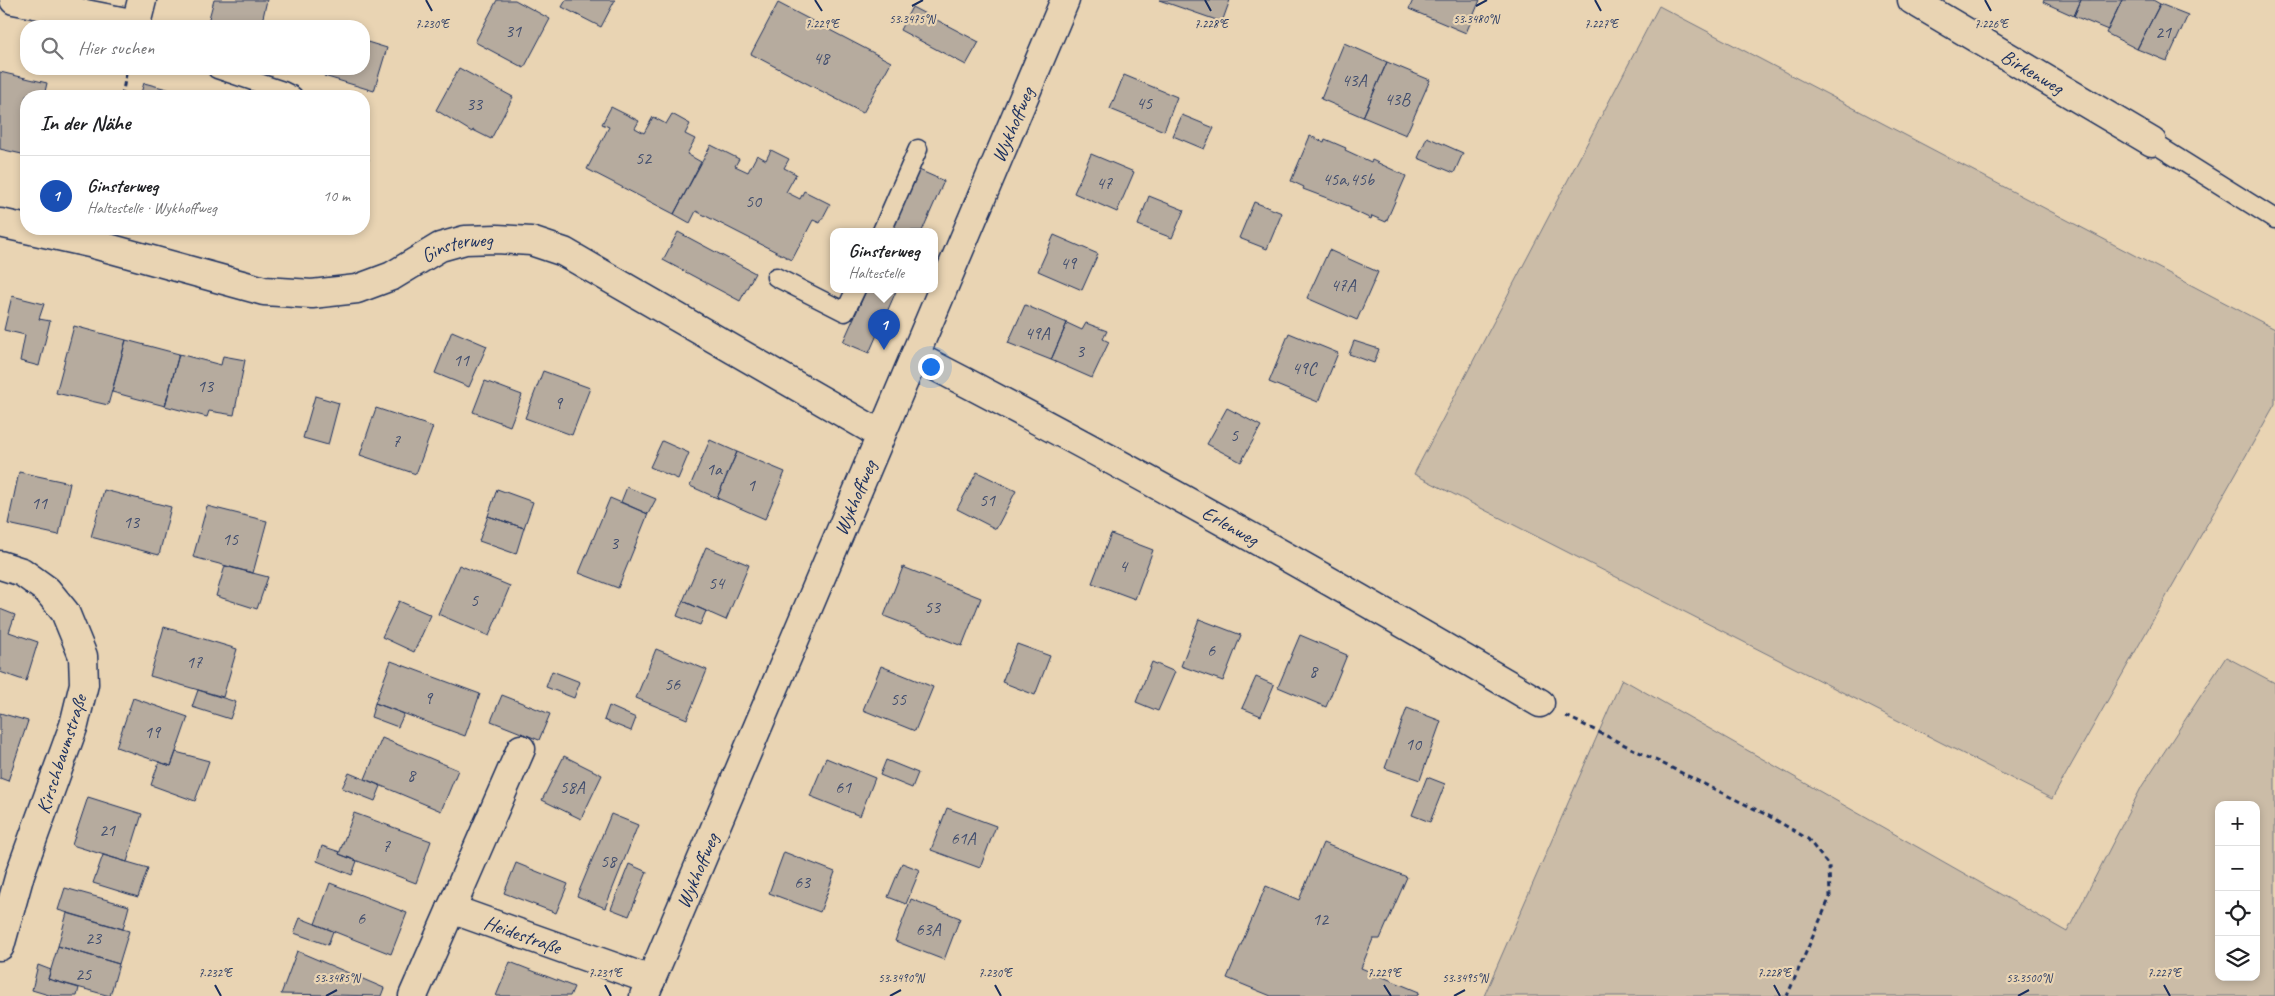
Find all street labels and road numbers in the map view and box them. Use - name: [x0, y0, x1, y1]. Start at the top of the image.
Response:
- street label: Birkenweg: [1996, 44, 2070, 101]
- street label: Wykhoffweg: [986, 82, 1040, 166]
- street label: Ginsterweg: [416, 227, 495, 269]
- street label: Wykhoffweg: [828, 455, 883, 539]
- street label: Erlenweg: [1198, 500, 1264, 552]
- street label: Kirschbaumstraße: [30, 690, 93, 817]
- street label: Wykhoffweg: [671, 828, 725, 912]
- street label: Heidestraße: [481, 910, 566, 961]

